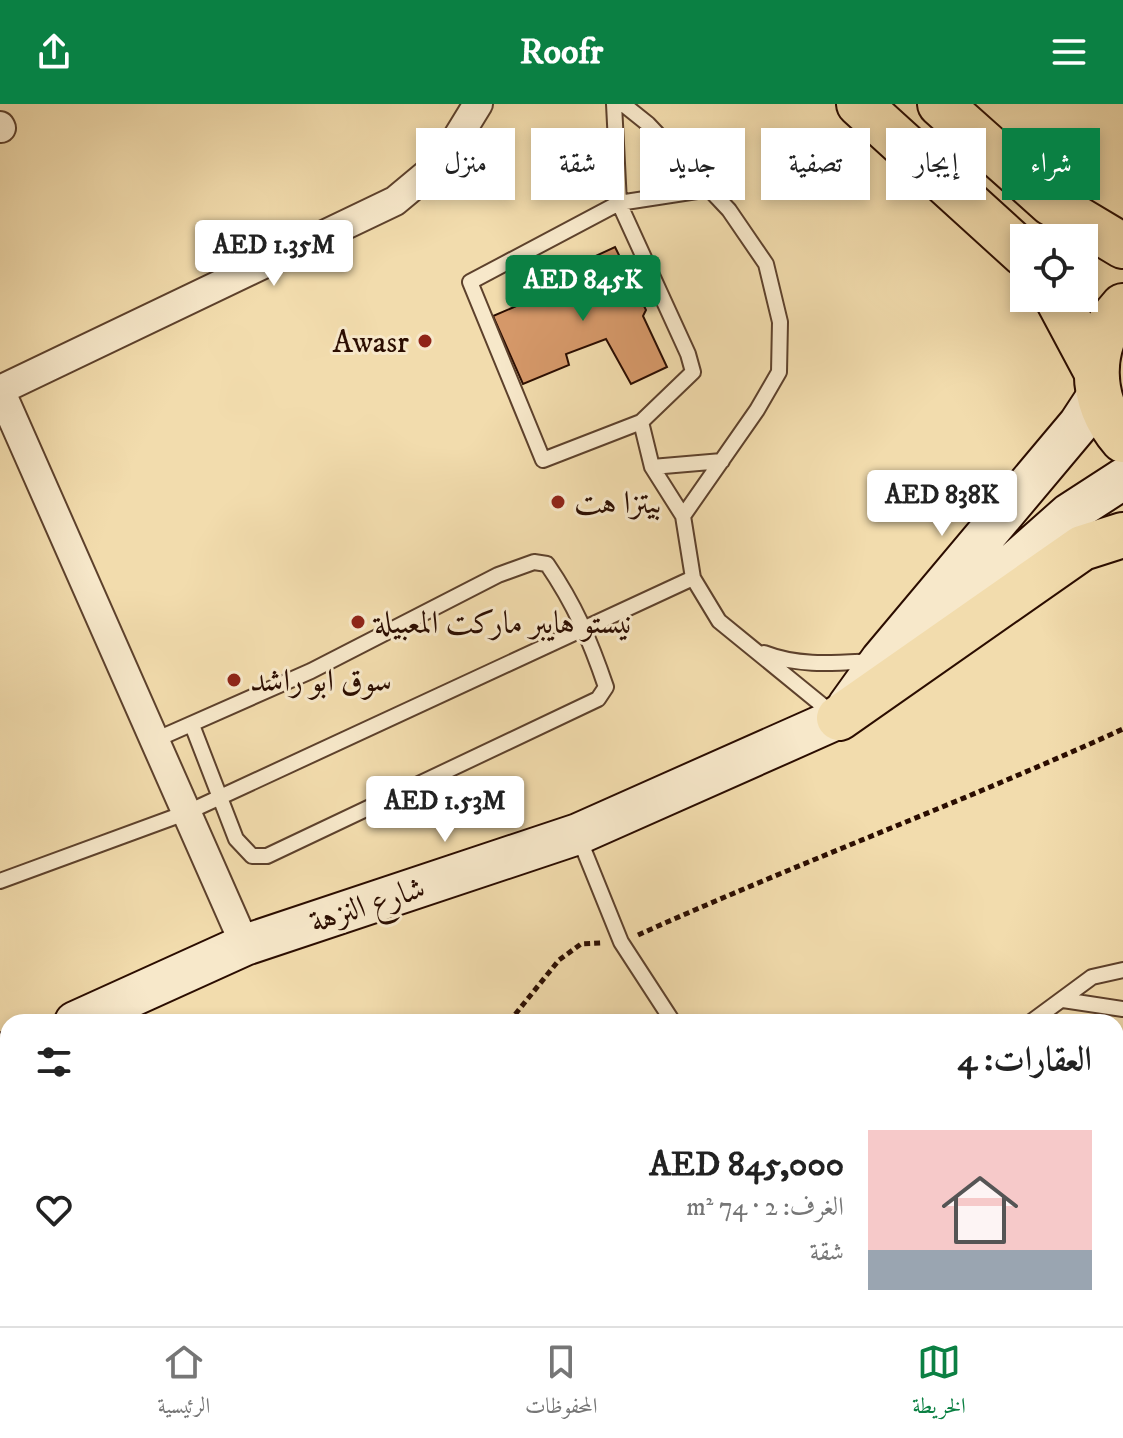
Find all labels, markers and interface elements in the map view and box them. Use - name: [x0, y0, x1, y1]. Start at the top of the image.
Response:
- icon: share: [32, 30, 76, 74]
- text: Roofr: [520, 30, 603, 75]
- icon: menu: [1047, 30, 1091, 74]
- chip: منزل: [416, 128, 515, 200]
- chip: شقة: [531, 128, 624, 200]
- chip: جديد: [640, 128, 745, 200]
- chip: تصفية: [761, 128, 870, 200]
- chip: إيجار: [886, 128, 986, 200]
- chip: شراء: [1002, 128, 1100, 200]
- pin: AED 1.35M: [182, 220, 366, 288]
- map controls: [1010, 224, 1098, 312]
- button: locate: [1010, 224, 1098, 312]
- text: AED 1.35M: [213, 229, 335, 262]
- pin: AED 845K: [500, 255, 666, 323]
- text: AED 845K: [524, 264, 642, 297]
- place label: Awasr: [332, 323, 409, 363]
- marker: Awasr: [416, 332, 434, 350]
- pin: AED 838K: [859, 470, 1025, 538]
- text: AED 838K: [885, 479, 999, 512]
- place label: بيتزا هت: [574, 484, 661, 524]
- marker: بيتزا هت: [549, 493, 567, 511]
- place label: نيستو هايبر ماركت المعبيلة: [372, 604, 632, 644]
- marker: نيستو هايبر ماركت المعبيلة: [349, 613, 367, 631]
- place label: سوق ابو راشد: [250, 662, 392, 702]
- marker: سوق ابو راشد: [225, 671, 243, 689]
- pin: AED 1.53M: [353, 776, 537, 844]
- text: AED 1.53M: [384, 785, 506, 818]
- street label: شارع النزهة: [305, 868, 432, 948]
- text: العقارات: 4: [957, 1039, 1092, 1081]
- icon: filters: [32, 1040, 76, 1084]
- text: AED 845,000: [649, 1144, 844, 1186]
- icon: home: [932, 1162, 1028, 1258]
- icon: heart: [32, 1188, 76, 1232]
- text: الغرف: 2 · 74 m²: [686, 1191, 844, 1224]
- text: شقة: [810, 1236, 844, 1269]
- tab: الرئيسية: [157, 1340, 210, 1427]
- tab: المحفوظات: [525, 1340, 597, 1427]
- tab: الخريطة: [912, 1340, 966, 1427]

